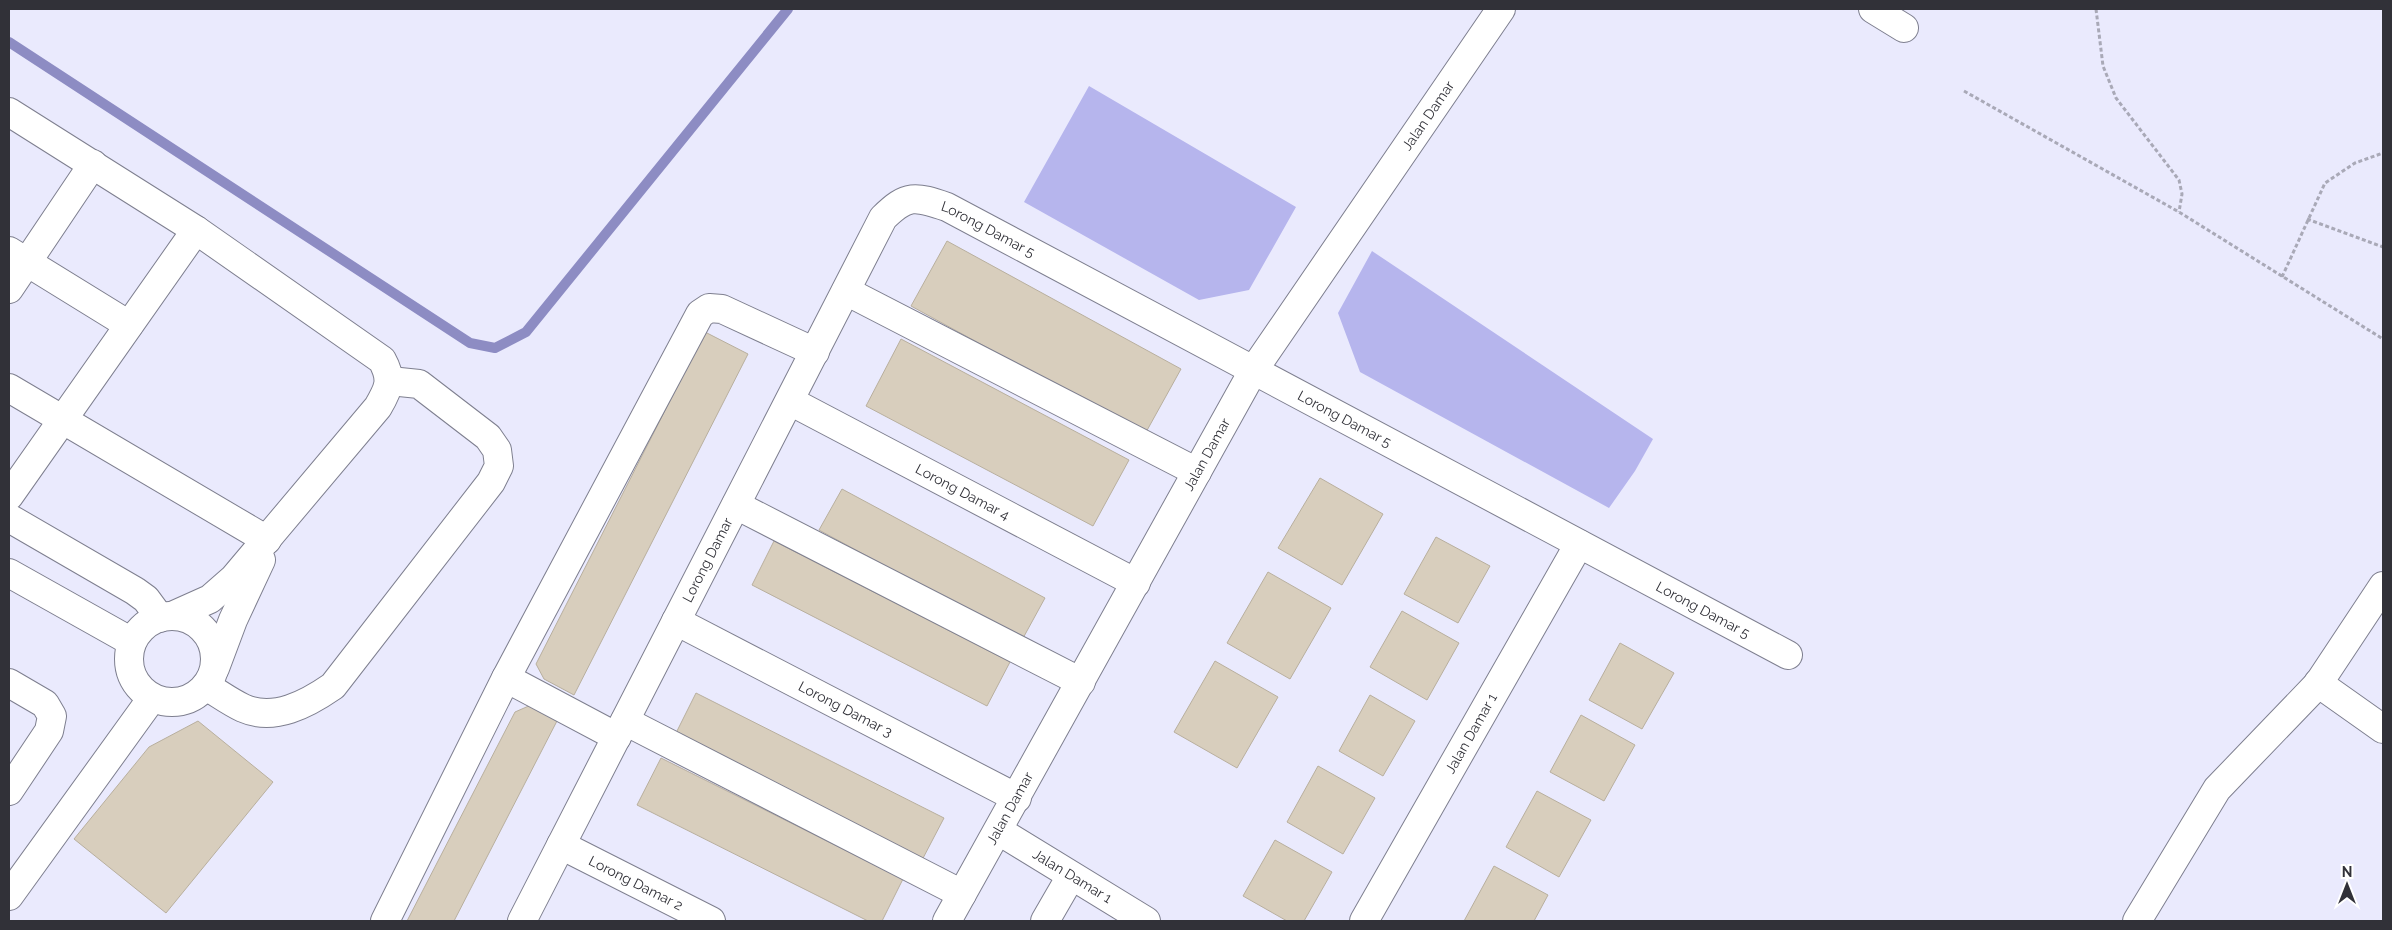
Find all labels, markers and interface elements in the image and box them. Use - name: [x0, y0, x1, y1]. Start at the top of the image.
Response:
- street label: Jalan Damar: [1399, 78, 1457, 153]
- street label: Lorong Damar 5: [939, 198, 1038, 261]
- street label: Lorong Damar 5: [1295, 387, 1395, 450]
- street label: Jalan Damar: [1180, 415, 1233, 493]
- street label: Lorong Damar 4: [913, 461, 1013, 523]
- street label: Lorong Damar: [679, 515, 736, 605]
- street label: Lorong Damar 5: [1653, 578, 1753, 641]
- street label: Lorong Damar 3: [796, 678, 895, 740]
- street label: Jalan Damar 1: [1442, 690, 1500, 776]
- street label: Jalan Damar: [983, 769, 1036, 847]
- street label: Jalan Damar 1: [1030, 846, 1115, 906]
- street label: Lorong Damar 2: [586, 852, 686, 913]
- north arrow: [2322, 860, 2372, 910]
- text: N: [2342, 864, 2352, 880]

